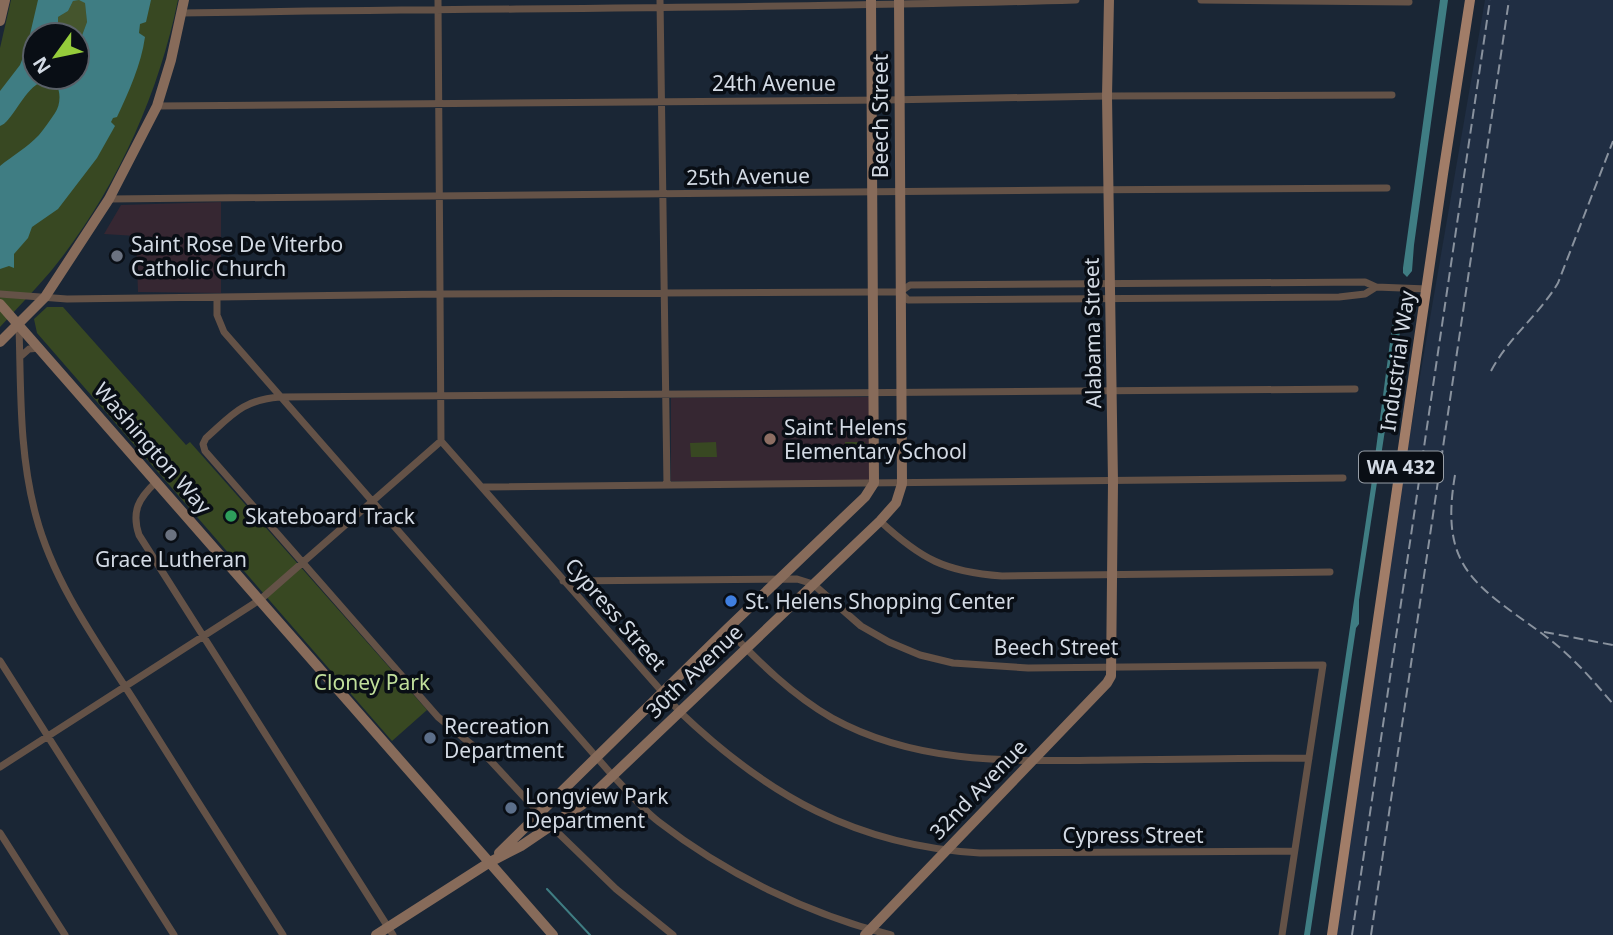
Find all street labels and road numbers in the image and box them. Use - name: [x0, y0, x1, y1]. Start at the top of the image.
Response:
- street label: Beech Street: [866, 53, 894, 178]
- street label: 24th Avenue: [712, 69, 836, 97]
- street label: 25th Avenue: [686, 161, 810, 191]
- street label: Alabama Street: [1077, 257, 1107, 409]
- street label: Industrial Way: [1373, 288, 1421, 433]
- street label: Washington Way: [88, 376, 218, 520]
- road number: WA 432: [1359, 452, 1443, 482]
- street label: Cypress Street: [559, 552, 673, 677]
- street label: 30th Avenue: [640, 618, 748, 724]
- street label: Beech Street: [994, 633, 1119, 661]
- street label: 32nd Avenue: [923, 733, 1033, 845]
- street label: Cypress Street: [1062, 821, 1204, 849]

